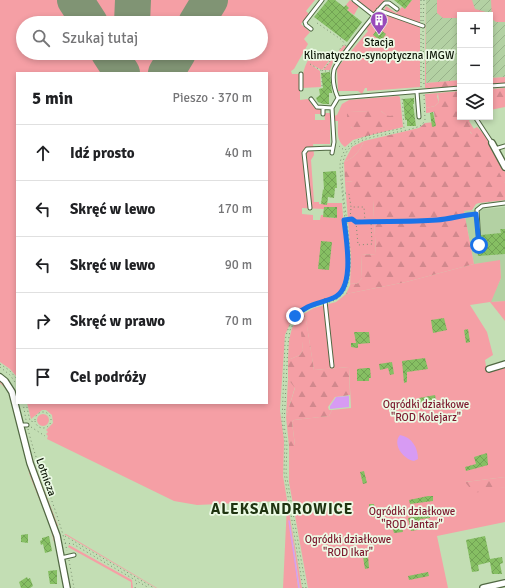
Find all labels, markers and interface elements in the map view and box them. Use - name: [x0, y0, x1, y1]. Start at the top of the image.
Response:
- building icon: Stacja Klimatyczno-synoptyczna IMGW: [369, 10, 389, 35]
- map controls: [457, 12, 493, 120]
- button: +: [457, 12, 493, 48]
- search box: [16, 16, 268, 60]
- icon: search: [30, 27, 52, 49]
- text: Szukaj tutaj: [62, 29, 138, 47]
- place label: Stacja Klimatyczno-synoptyczna IMGW: [304, 36, 455, 62]
- button: −: [457, 48, 493, 84]
- button: layers: [457, 84, 493, 120]
- text: 5 min: [32, 88, 73, 109]
- text: Pieszo · 370 m: [173, 90, 252, 106]
- icon: ahead: [32, 142, 54, 164]
- text: Idź prosto: [70, 144, 134, 162]
- text: 40 m: [225, 145, 252, 161]
- icon: left: [32, 198, 54, 220]
- text: Skręć w lewo: [70, 200, 155, 218]
- text: 170 m: [218, 201, 252, 217]
- route start: [470, 236, 488, 254]
- icon: left: [32, 254, 54, 276]
- text: Skręć w lewo: [70, 256, 155, 274]
- text: 90 m: [225, 257, 252, 273]
- route end: [286, 307, 304, 325]
- icon: right: [32, 310, 54, 332]
- text: Skręć w prawo: [70, 312, 165, 330]
- text: 70 m: [225, 313, 252, 329]
- icon: arrive: [32, 366, 54, 388]
- text: Cel podróży: [70, 368, 146, 386]
- park label: Ogródki działkowe "ROD Kolejarz": [383, 398, 469, 424]
- street label: Lotnicza: [33, 456, 59, 498]
- district label: ALEKSANDROWICE: [211, 500, 353, 518]
- park label: Ogródki działkowe "ROD Jantar": [369, 505, 455, 531]
- park label: Ogródki działkowe "ROD Ikar": [305, 533, 391, 559]

